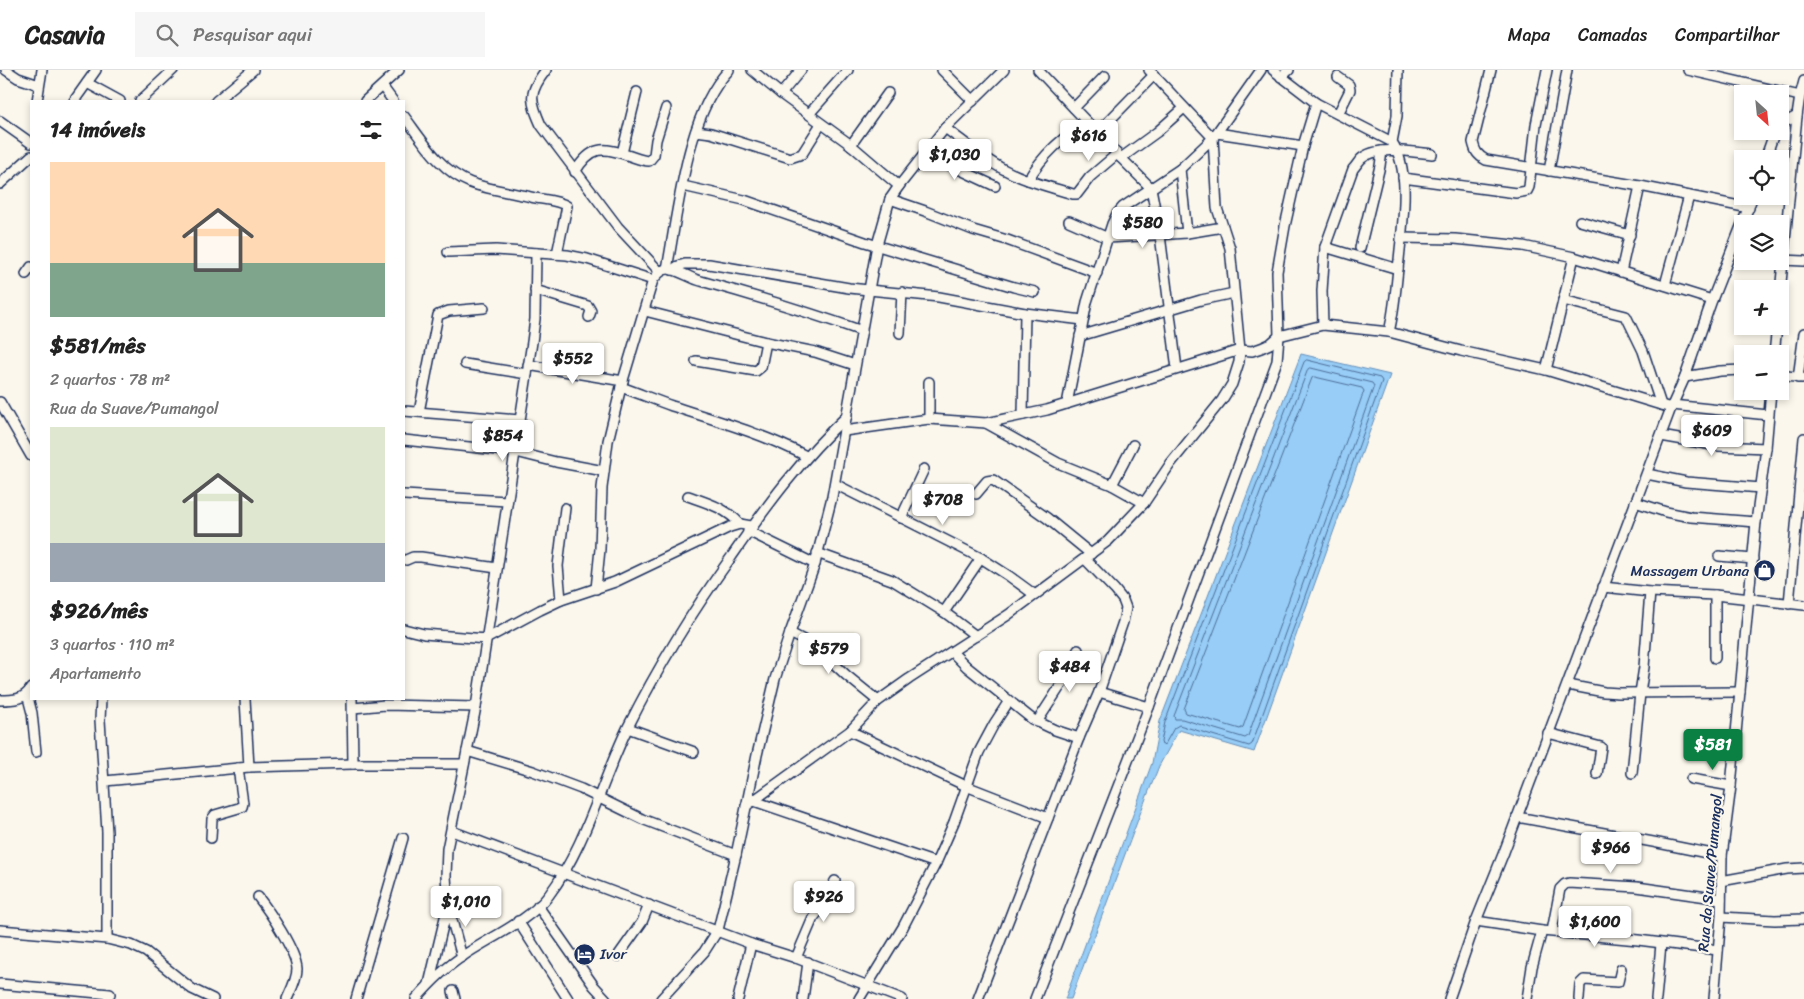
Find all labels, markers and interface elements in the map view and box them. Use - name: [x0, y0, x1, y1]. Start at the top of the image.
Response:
- search box: [135, 12, 485, 57]
- text: Casavia: [25, 14, 105, 56]
- text: Pesquisar aqui: [193, 18, 312, 51]
- text: Mapa: [1508, 19, 1550, 51]
- text: Camadas: [1578, 19, 1647, 51]
- text: Compartilhar: [1675, 19, 1779, 51]
- icon: search: [153, 21, 181, 49]
- north arrow: [1734, 85, 1789, 140]
- map controls: [1734, 85, 1789, 400]
- text: 14 imóveis: [50, 111, 145, 149]
- icon: filters: [357, 116, 385, 144]
- pin: $616: [1059, 119, 1119, 162]
- text: $616: [1071, 121, 1107, 150]
- pin: $1,030: [914, 138, 996, 181]
- text: $1,030: [930, 140, 980, 169]
- button: locate: [1734, 150, 1789, 205]
- icon: home: [173, 195, 263, 285]
- pin: $580: [1113, 206, 1173, 249]
- text: $580: [1123, 208, 1163, 237]
- button: layers: [1734, 215, 1789, 270]
- button: +: [1734, 280, 1789, 335]
- text: $581/mês: [50, 327, 146, 365]
- pin: $552: [543, 342, 603, 385]
- text: $552: [553, 344, 593, 373]
- button: −: [1734, 345, 1789, 400]
- text: 2 quartos · 78 m²: [50, 365, 170, 394]
- text: Rua da Suave/Pumangol: [50, 394, 219, 423]
- pin: $609: [1682, 414, 1742, 457]
- text: $609: [1692, 416, 1732, 445]
- pin: $854: [473, 420, 533, 462]
- text: $854: [483, 421, 523, 450]
- icon: home: [173, 460, 263, 550]
- pin: $708: [913, 484, 973, 526]
- text: $708: [923, 485, 963, 514]
- place label: Massagem Urbana: [1630, 558, 1749, 584]
- shop icon: Massagem Urbana: [1753, 559, 1777, 583]
- text: $926/mês: [50, 592, 148, 630]
- text: 3 quartos · 110 m²: [50, 630, 175, 659]
- pin: $579: [799, 632, 859, 675]
- text: $579: [809, 634, 849, 663]
- pin: $484: [1040, 650, 1100, 693]
- text: $484: [1050, 652, 1090, 681]
- text: Apartamento: [50, 659, 141, 688]
- pin: $581: [1683, 728, 1743, 771]
- text: $581: [1694, 730, 1732, 759]
- street label: Rua da Suave/Pumangol: [1690, 792, 1730, 953]
- pin: $966: [1581, 832, 1641, 874]
- text: $966: [1592, 833, 1630, 862]
- pin: $926: [794, 880, 854, 923]
- text: $926: [805, 882, 843, 911]
- pin: $1,010: [425, 886, 507, 928]
- text: $1,010: [441, 887, 491, 916]
- pin: $1,600: [1554, 906, 1636, 948]
- text: $1,600: [1569, 907, 1621, 936]
- place label: Ivor: [599, 941, 628, 967]
- hotel icon: Ivor: [572, 942, 596, 966]

